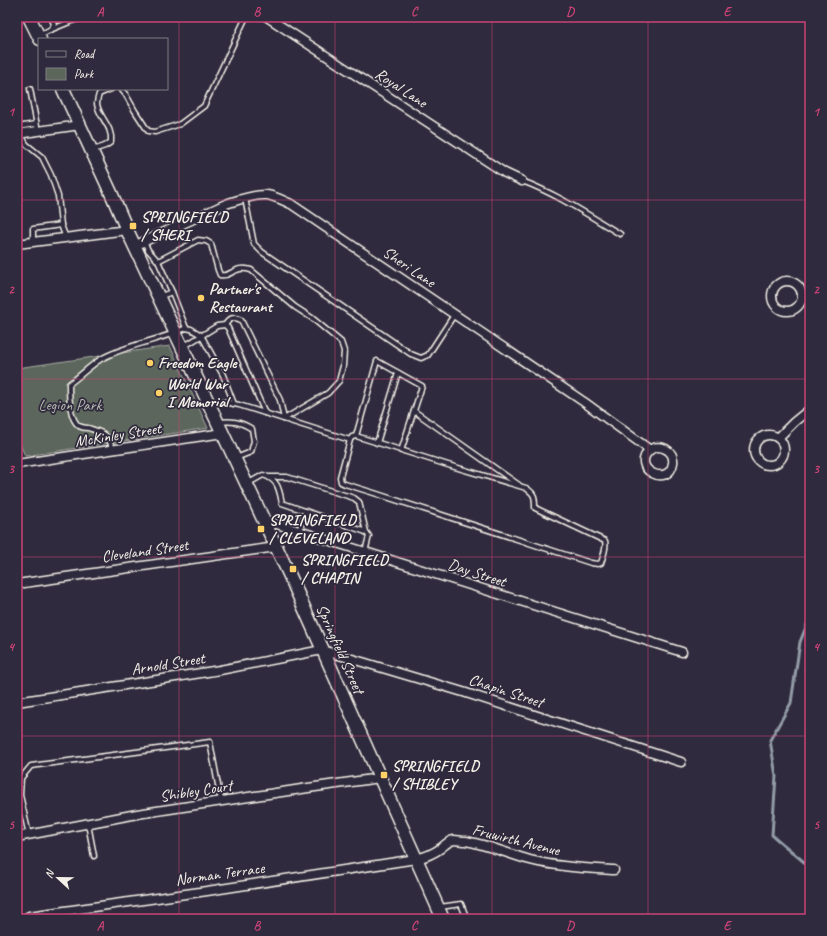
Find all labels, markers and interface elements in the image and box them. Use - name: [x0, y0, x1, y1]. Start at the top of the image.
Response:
- text: A: [97, 4, 105, 20]
- text: B: [254, 4, 262, 20]
- text: C: [411, 4, 419, 20]
- text: D: [566, 4, 575, 20]
- text: E: [724, 4, 733, 20]
- legend: [38, 38, 168, 90]
- text: Road: [74, 46, 96, 62]
- street label: Royal Lane: [371, 64, 432, 113]
- text: Park: [74, 66, 95, 82]
- text: 1: [8, 104, 16, 120]
- text: 1: [813, 104, 821, 120]
- place label: SPRINGFIELD / SHERI: [141, 207, 229, 245]
- marker: SPRINGFIELD / SHERI: [128, 221, 138, 231]
- street label: Sheri Lane: [379, 242, 441, 293]
- place label: Partner's Restaurant: [209, 279, 274, 317]
- text: 2: [8, 282, 15, 298]
- text: 2: [813, 282, 820, 298]
- marker: Partner's Restaurant: [196, 293, 206, 303]
- place label: Freedom Eagle: [158, 353, 238, 373]
- marker: Freedom Eagle: [145, 358, 155, 368]
- place label: World War I Memorial: [167, 374, 231, 412]
- marker: World War I Memorial: [154, 388, 164, 398]
- park label: Legion Park: [39, 395, 103, 415]
- street label: McKinley Street: [73, 418, 164, 452]
- text: 3: [8, 461, 15, 477]
- text: 3: [813, 461, 820, 477]
- place label: SPRINGFIELD / CLEVELAND: [269, 510, 357, 548]
- marker: SPRINGFIELD / CLEVELAND: [256, 524, 266, 534]
- street label: Cleveland Street: [100, 535, 191, 567]
- place label: SPRINGFIELD / CHAPIN: [301, 550, 389, 588]
- street label: Day Street: [445, 554, 510, 592]
- marker: SPRINGFIELD / CHAPIN: [288, 564, 298, 574]
- street label: Springfield Street: [311, 601, 370, 699]
- text: 4: [8, 639, 16, 655]
- text: 4: [813, 639, 821, 655]
- street label: Arnold Street: [130, 648, 208, 680]
- street label: Chapin Street: [466, 670, 548, 713]
- place label: SPRINGFIELD / SHIBLEY: [392, 756, 480, 794]
- marker: SPRINGFIELD / SHIBLEY: [379, 770, 389, 780]
- street label: Shibley Court: [158, 775, 236, 807]
- text: 5: [8, 817, 15, 833]
- text: 5: [813, 817, 820, 833]
- street label: Fruwirth Avenue: [470, 820, 563, 861]
- north arrow: [38, 858, 78, 898]
- street label: Norman Terrace: [174, 858, 267, 890]
- text: N: [41, 866, 57, 880]
- text: A: [97, 918, 105, 934]
- text: B: [254, 918, 262, 934]
- text: C: [411, 918, 419, 934]
- text: D: [566, 918, 575, 934]
- text: E: [724, 918, 733, 934]

